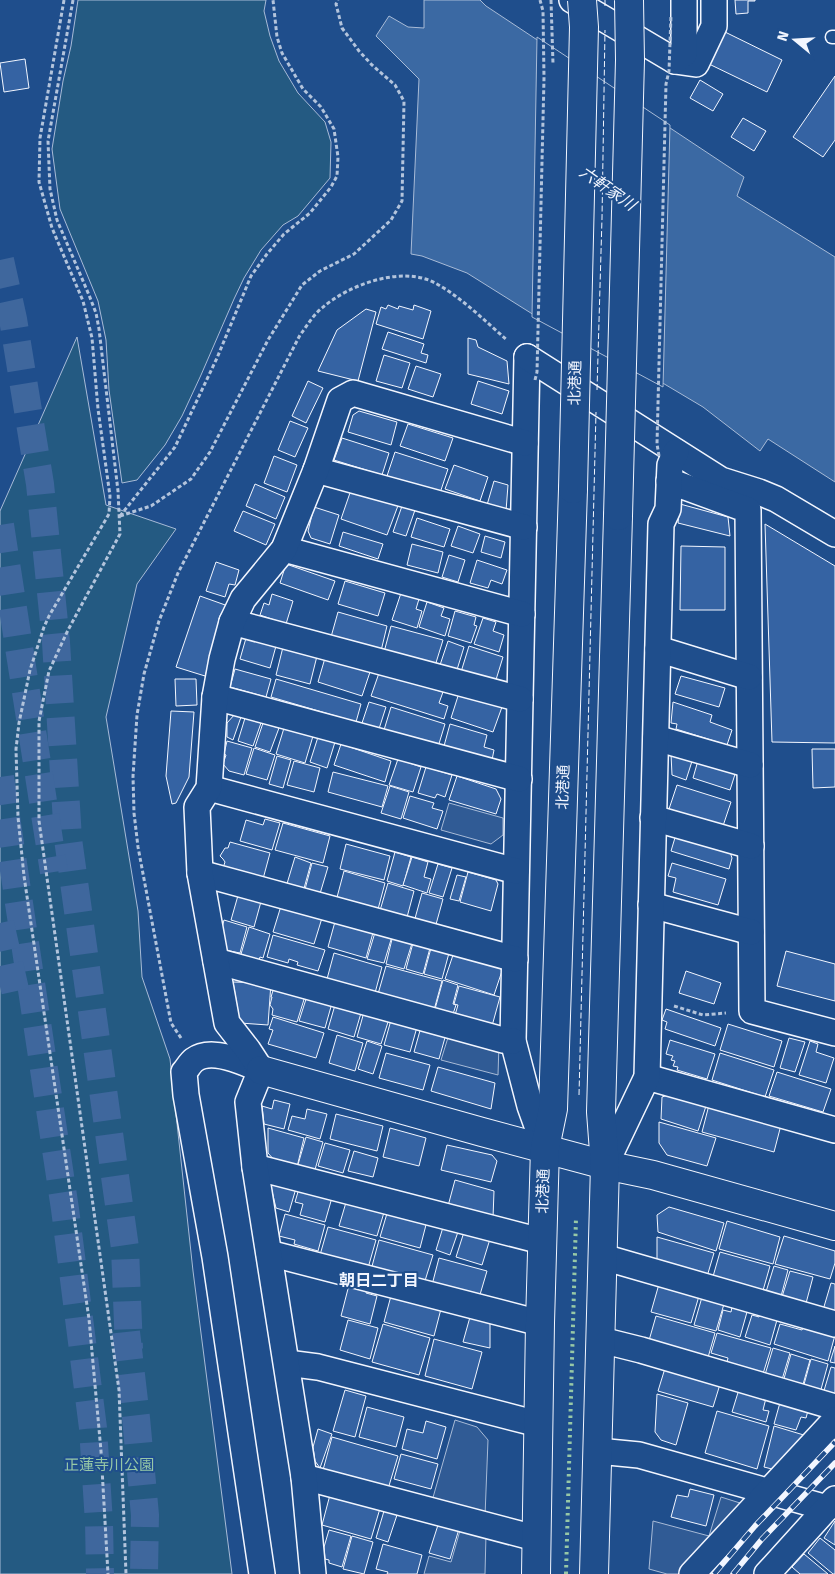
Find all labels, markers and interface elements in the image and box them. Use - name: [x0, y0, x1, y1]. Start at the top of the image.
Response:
- north arrow: [770, 15, 820, 65]
- text: N: [774, 29, 793, 43]
- water label: 六軒家川: [576, 162, 641, 216]
- street label: 北港通: [566, 360, 584, 406]
- street label: 北港通: [553, 764, 573, 810]
- street label: 北港通: [533, 1168, 553, 1214]
- district label: 朝日二丁目: [339, 1271, 419, 1290]
- park label: 正蓮寺川公園: [64, 1456, 154, 1474]

